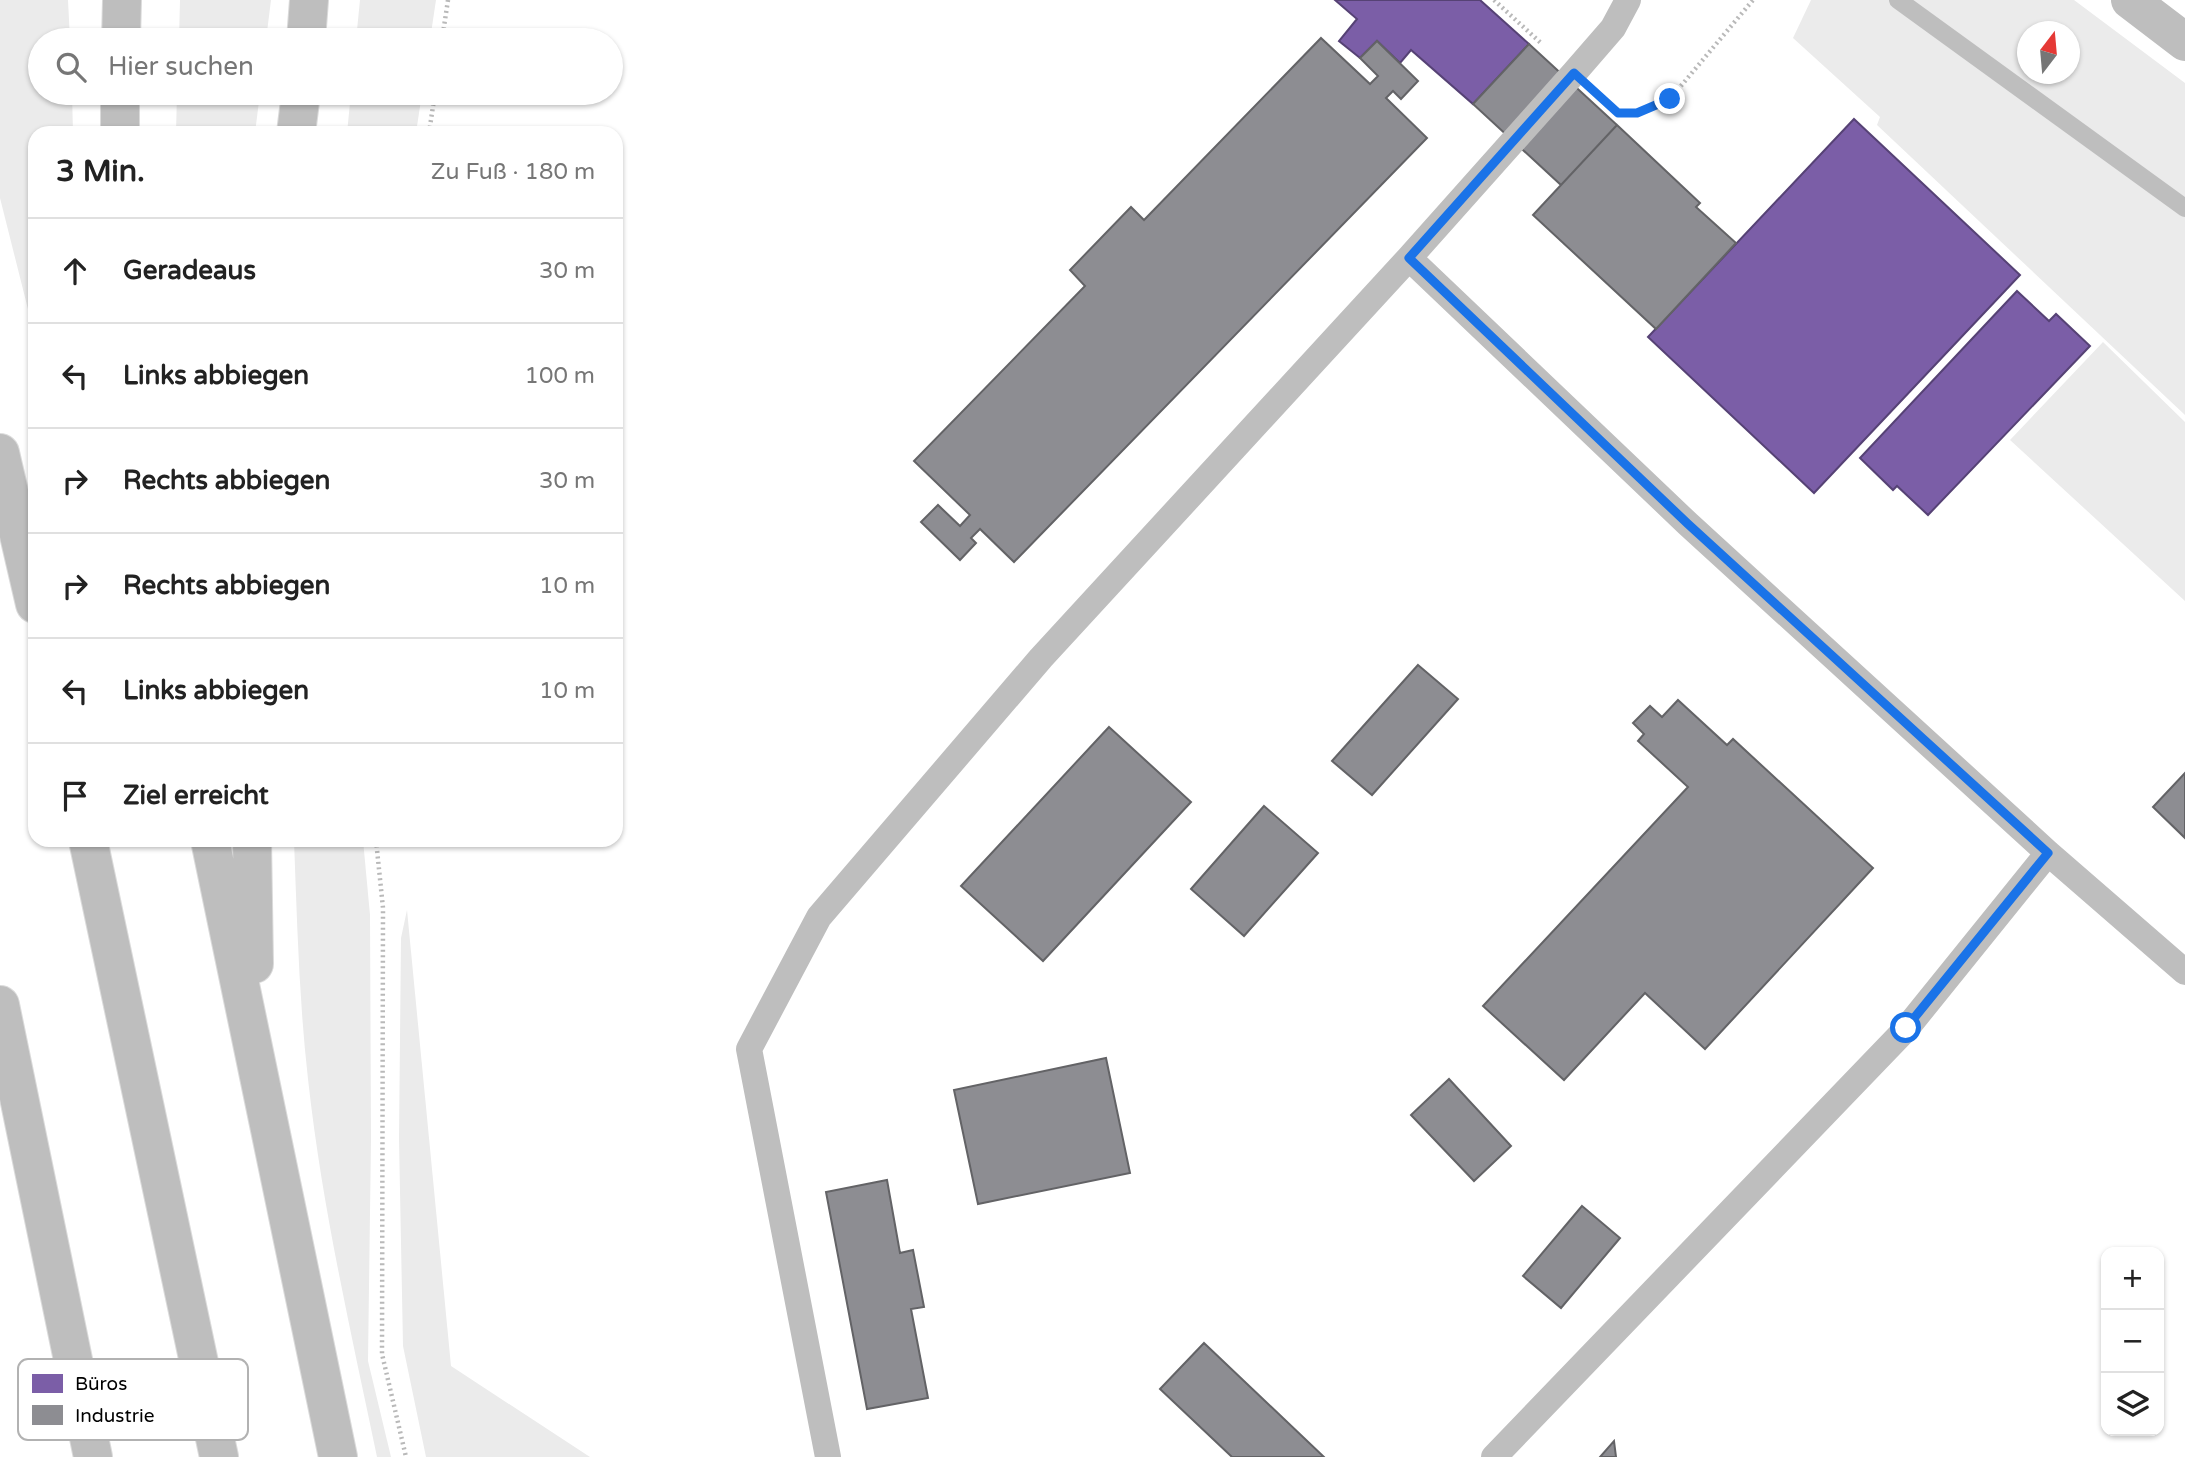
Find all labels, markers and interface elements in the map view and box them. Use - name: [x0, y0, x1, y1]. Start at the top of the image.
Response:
- north arrow: [2017, 21, 2080, 84]
- search box: [28, 28, 623, 105]
- icon: search: [52, 48, 90, 86]
- text: Hier suchen: [108, 51, 254, 82]
- route end: [1654, 83, 1685, 114]
- text: 3 Min.: [56, 153, 145, 190]
- text: Zu Fuß · 180 m: [431, 158, 595, 186]
- icon: ahead: [56, 252, 94, 290]
- text: Geradeaus: [123, 255, 256, 286]
- text: 30 m: [539, 257, 595, 285]
- icon: left: [56, 357, 94, 395]
- text: Links abbiegen: [123, 360, 309, 391]
- text: 100 m: [525, 362, 595, 390]
- icon: right: [56, 462, 94, 500]
- text: Rechts abbiegen: [123, 465, 330, 496]
- text: 30 m: [539, 467, 595, 495]
- icon: right: [56, 567, 94, 605]
- text: Rechts abbiegen: [123, 570, 330, 601]
- text: 10 m: [539, 572, 595, 600]
- icon: left: [56, 672, 94, 710]
- text: Links abbiegen: [123, 675, 309, 706]
- text: 10 m: [539, 677, 595, 705]
- icon: arrive: [56, 777, 94, 815]
- text: Ziel erreicht: [123, 780, 269, 811]
- route start: [1890, 1012, 1921, 1043]
- map controls: [2101, 1247, 2164, 1436]
- button: +: [2101, 1247, 2164, 1310]
- button: −: [2101, 1310, 2164, 1373]
- legend: [18, 1359, 248, 1440]
- text: Büros: [75, 1373, 127, 1395]
- button: layers: [2101, 1373, 2164, 1436]
- text: Industrie: [75, 1405, 154, 1427]

